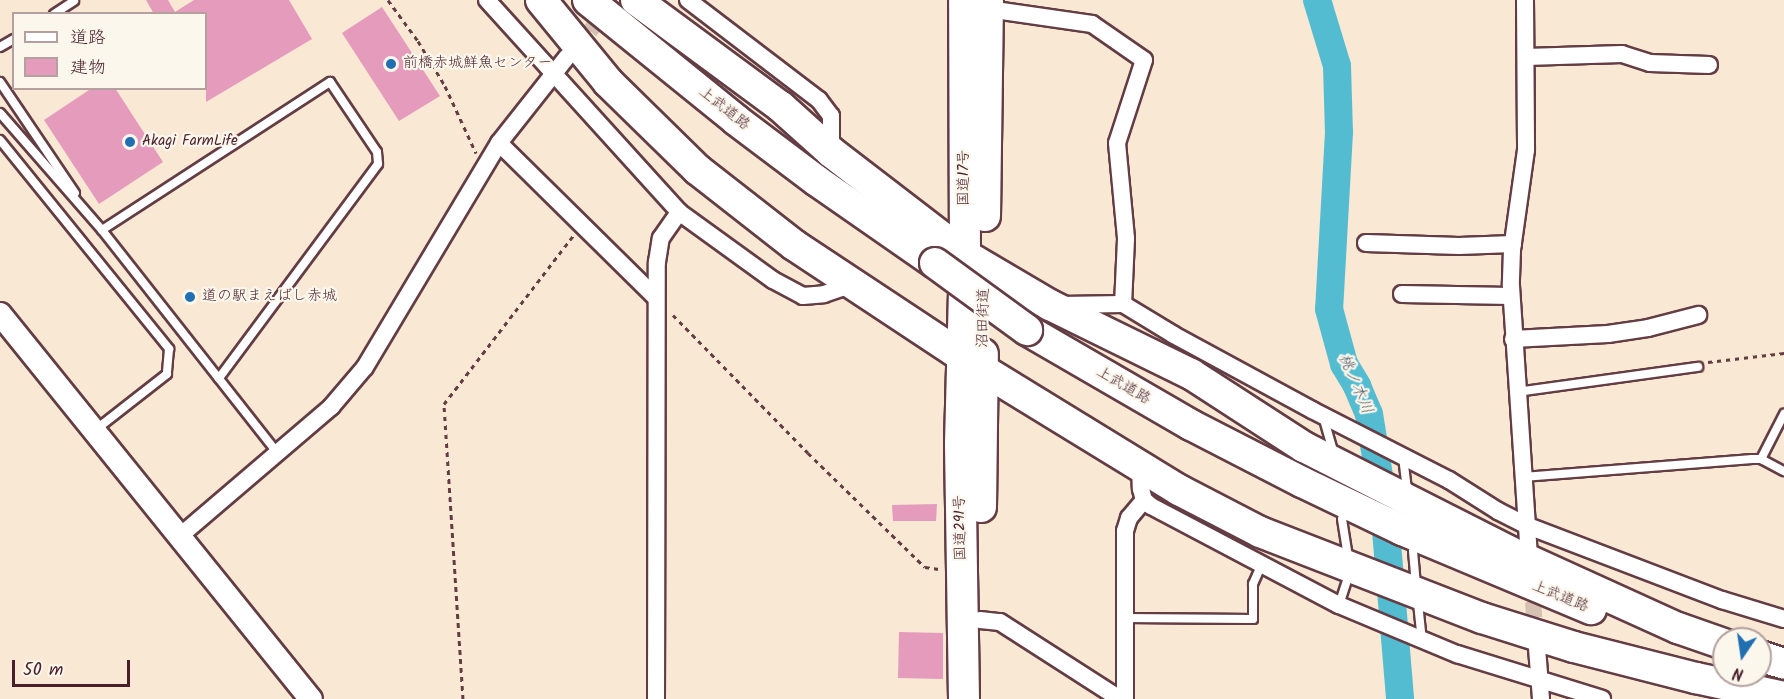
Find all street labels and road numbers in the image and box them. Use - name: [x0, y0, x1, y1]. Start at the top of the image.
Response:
- street label: 上武道路: [695, 83, 753, 135]
- street label: 国道17号: [956, 150, 974, 206]
- street label: 沼田街道: [974, 288, 994, 348]
- street label: 上武道路: [1093, 363, 1153, 409]
- street label: 国道291号: [951, 495, 971, 561]
- street label: 上武道路: [1529, 577, 1591, 617]

